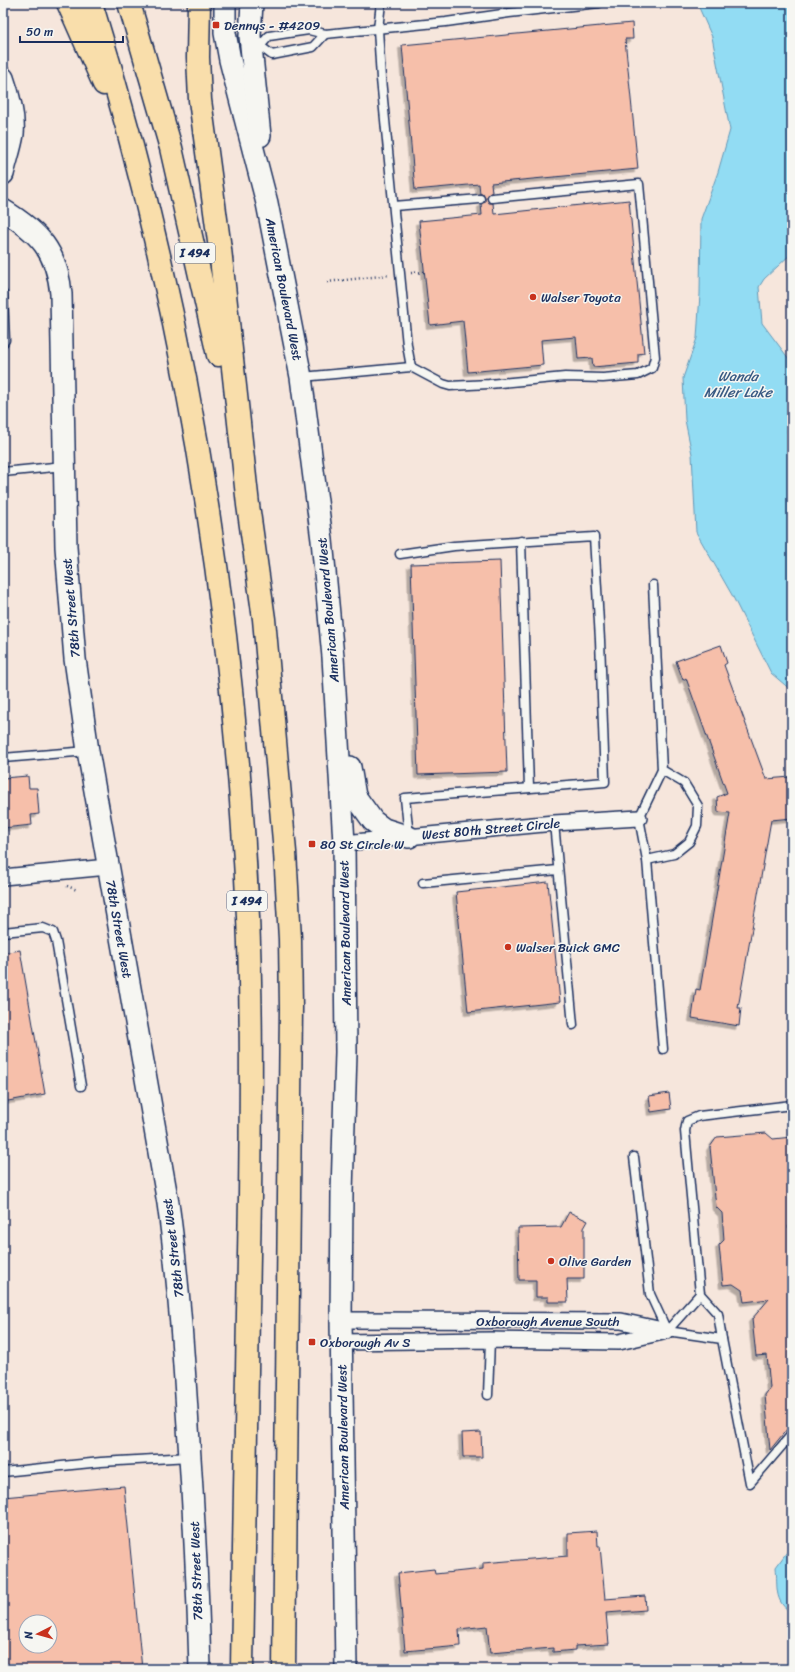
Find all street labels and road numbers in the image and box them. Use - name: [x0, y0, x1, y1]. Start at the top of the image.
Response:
- street label: American Boulevard West: [259, 215, 309, 363]
- road number: I 494: [175, 243, 215, 263]
- street label: American Boulevard West: [310, 536, 346, 684]
- street label: 78th Street West: [55, 557, 87, 659]
- street label: West 80th Street Circle: [421, 811, 561, 847]
- street label: American Boulevard West: [332, 860, 358, 1007]
- street label: 78th Street West: [99, 878, 139, 980]
- road number: I 494: [227, 891, 267, 911]
- street label: 78th Street West: [155, 1197, 190, 1299]
- street label: Oxborough Avenue South: [476, 1310, 620, 1333]
- street label: American Boulevard West: [330, 1364, 356, 1511]
- street label: 78th Street West: [183, 1521, 209, 1621]

